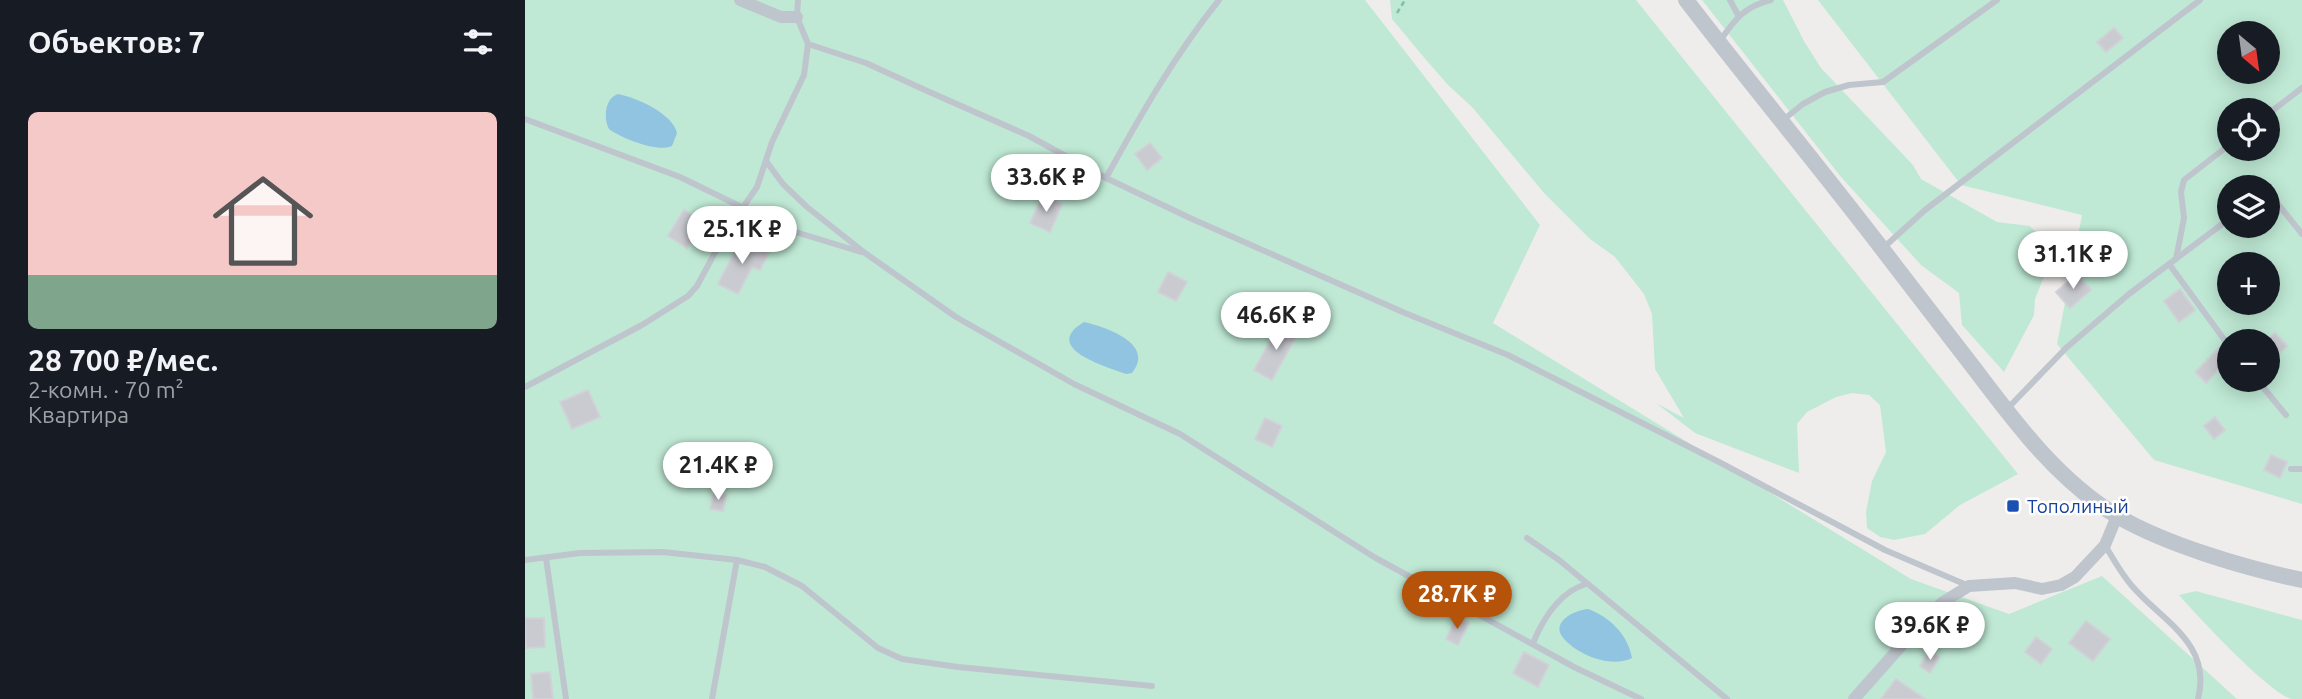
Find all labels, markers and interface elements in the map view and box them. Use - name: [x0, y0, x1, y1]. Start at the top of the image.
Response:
- north arrow: [2217, 21, 2280, 84]
- map controls: [2217, 21, 2280, 392]
- icon: filters: [459, 23, 497, 61]
- text: Объектов: 7: [28, 25, 205, 59]
- button: locate: [2217, 98, 2280, 161]
- pin: 33.6K ₽: [981, 154, 1111, 214]
- icon: home: [200, 158, 326, 284]
- text: 33.6K ₽: [1007, 164, 1085, 189]
- button: layers: [2217, 175, 2280, 238]
- pin: 25.1K ₽: [677, 206, 807, 266]
- text: 25.1K ₽: [703, 216, 781, 241]
- pin: 31.1K ₽: [2008, 232, 2138, 291]
- text: 31.1K ₽: [2034, 241, 2112, 266]
- button: +: [2217, 252, 2280, 315]
- pin: 46.6K ₽: [1211, 292, 1341, 352]
- text: 46.6K ₽: [1237, 302, 1315, 327]
- button: −: [2217, 329, 2280, 392]
- text: 28 700 ₽/мес.: [28, 343, 218, 377]
- text: 2-комн. · 70 m²: [28, 377, 184, 402]
- text: Квартира: [28, 402, 129, 427]
- pin: 21.4K ₽: [653, 442, 783, 502]
- text: 21.4K ₽: [679, 452, 757, 477]
- place label: Тополиный: [2027, 495, 2129, 517]
- marker: Тополиный: [2005, 498, 2021, 514]
- pin: 28.7K ₽: [1392, 572, 1522, 631]
- text: 28.7K ₽: [1418, 581, 1496, 606]
- pin: 39.6K ₽: [1865, 602, 1995, 662]
- text: 39.6K ₽: [1891, 612, 1969, 637]

